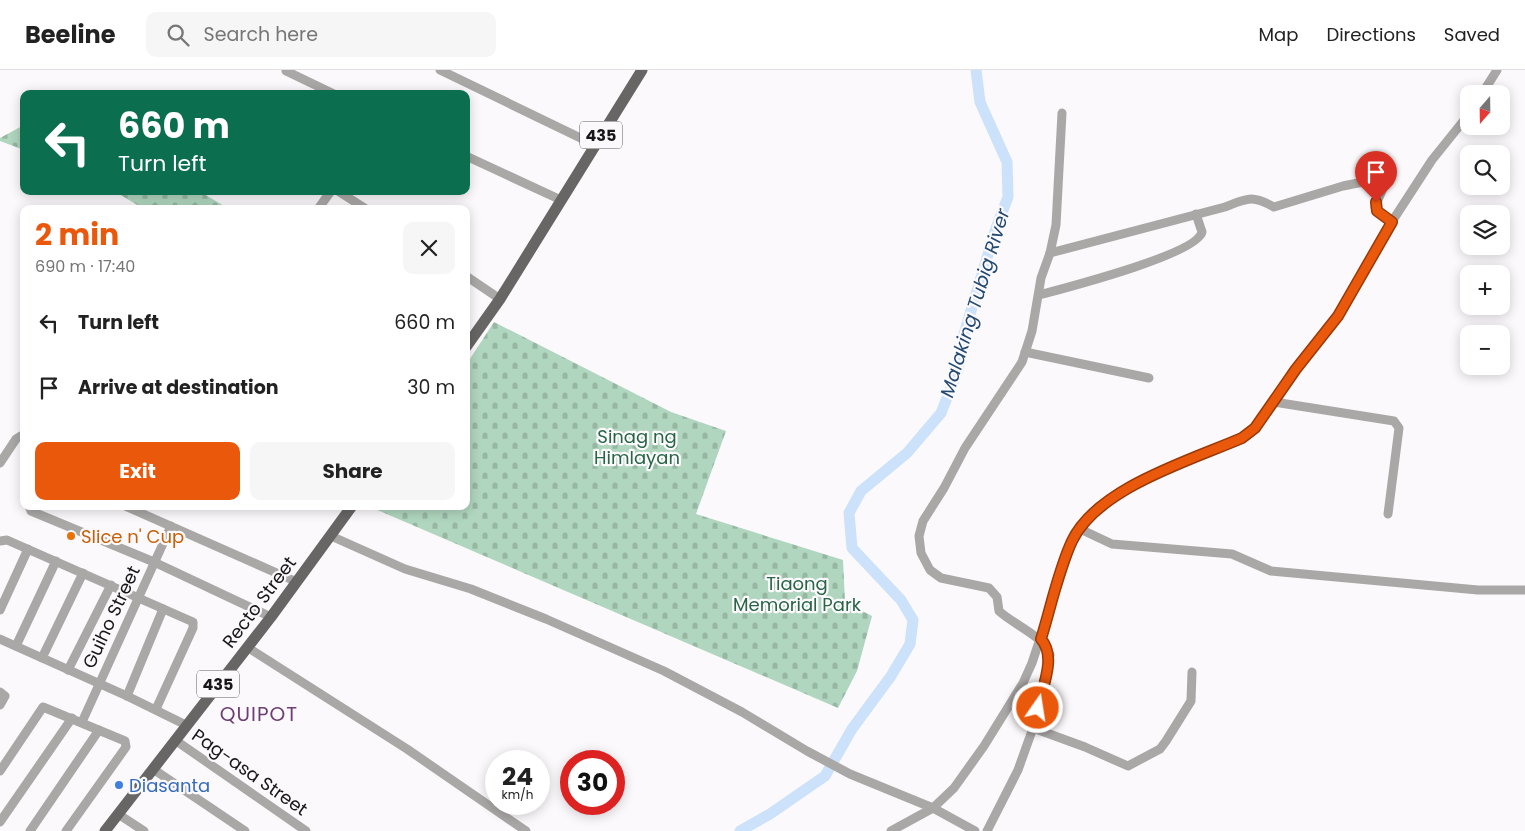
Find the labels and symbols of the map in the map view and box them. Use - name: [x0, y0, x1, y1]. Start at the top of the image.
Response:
- north arrow: [1460, 85, 1510, 135]
- road number: 435: [580, 122, 622, 148]
- pin: [1355, 151, 1397, 202]
- water label: Malaking Tubig River: [933, 204, 1017, 401]
- park label: Sinag ng Himlayan: [594, 424, 680, 470]
- place label: Slice n' Cup: [81, 524, 184, 549]
- marker: Slice n' Cup: [65, 530, 77, 542]
- street label: Recto Street: [216, 551, 302, 653]
- street label: Guiho Street: [76, 562, 146, 672]
- park label: Tiaong Memorial Park: [733, 571, 862, 617]
- road number: 435: [197, 670, 239, 698]
- position arrow: [1011, 681, 1063, 733]
- district label: QUIPOT: [220, 700, 298, 728]
- street label: Pag-asa Street: [187, 723, 313, 821]
- speed limit sign: 30: [560, 750, 625, 815]
- place label: Diasanta: [129, 773, 210, 798]
- marker: Diasanta: [113, 779, 125, 791]

